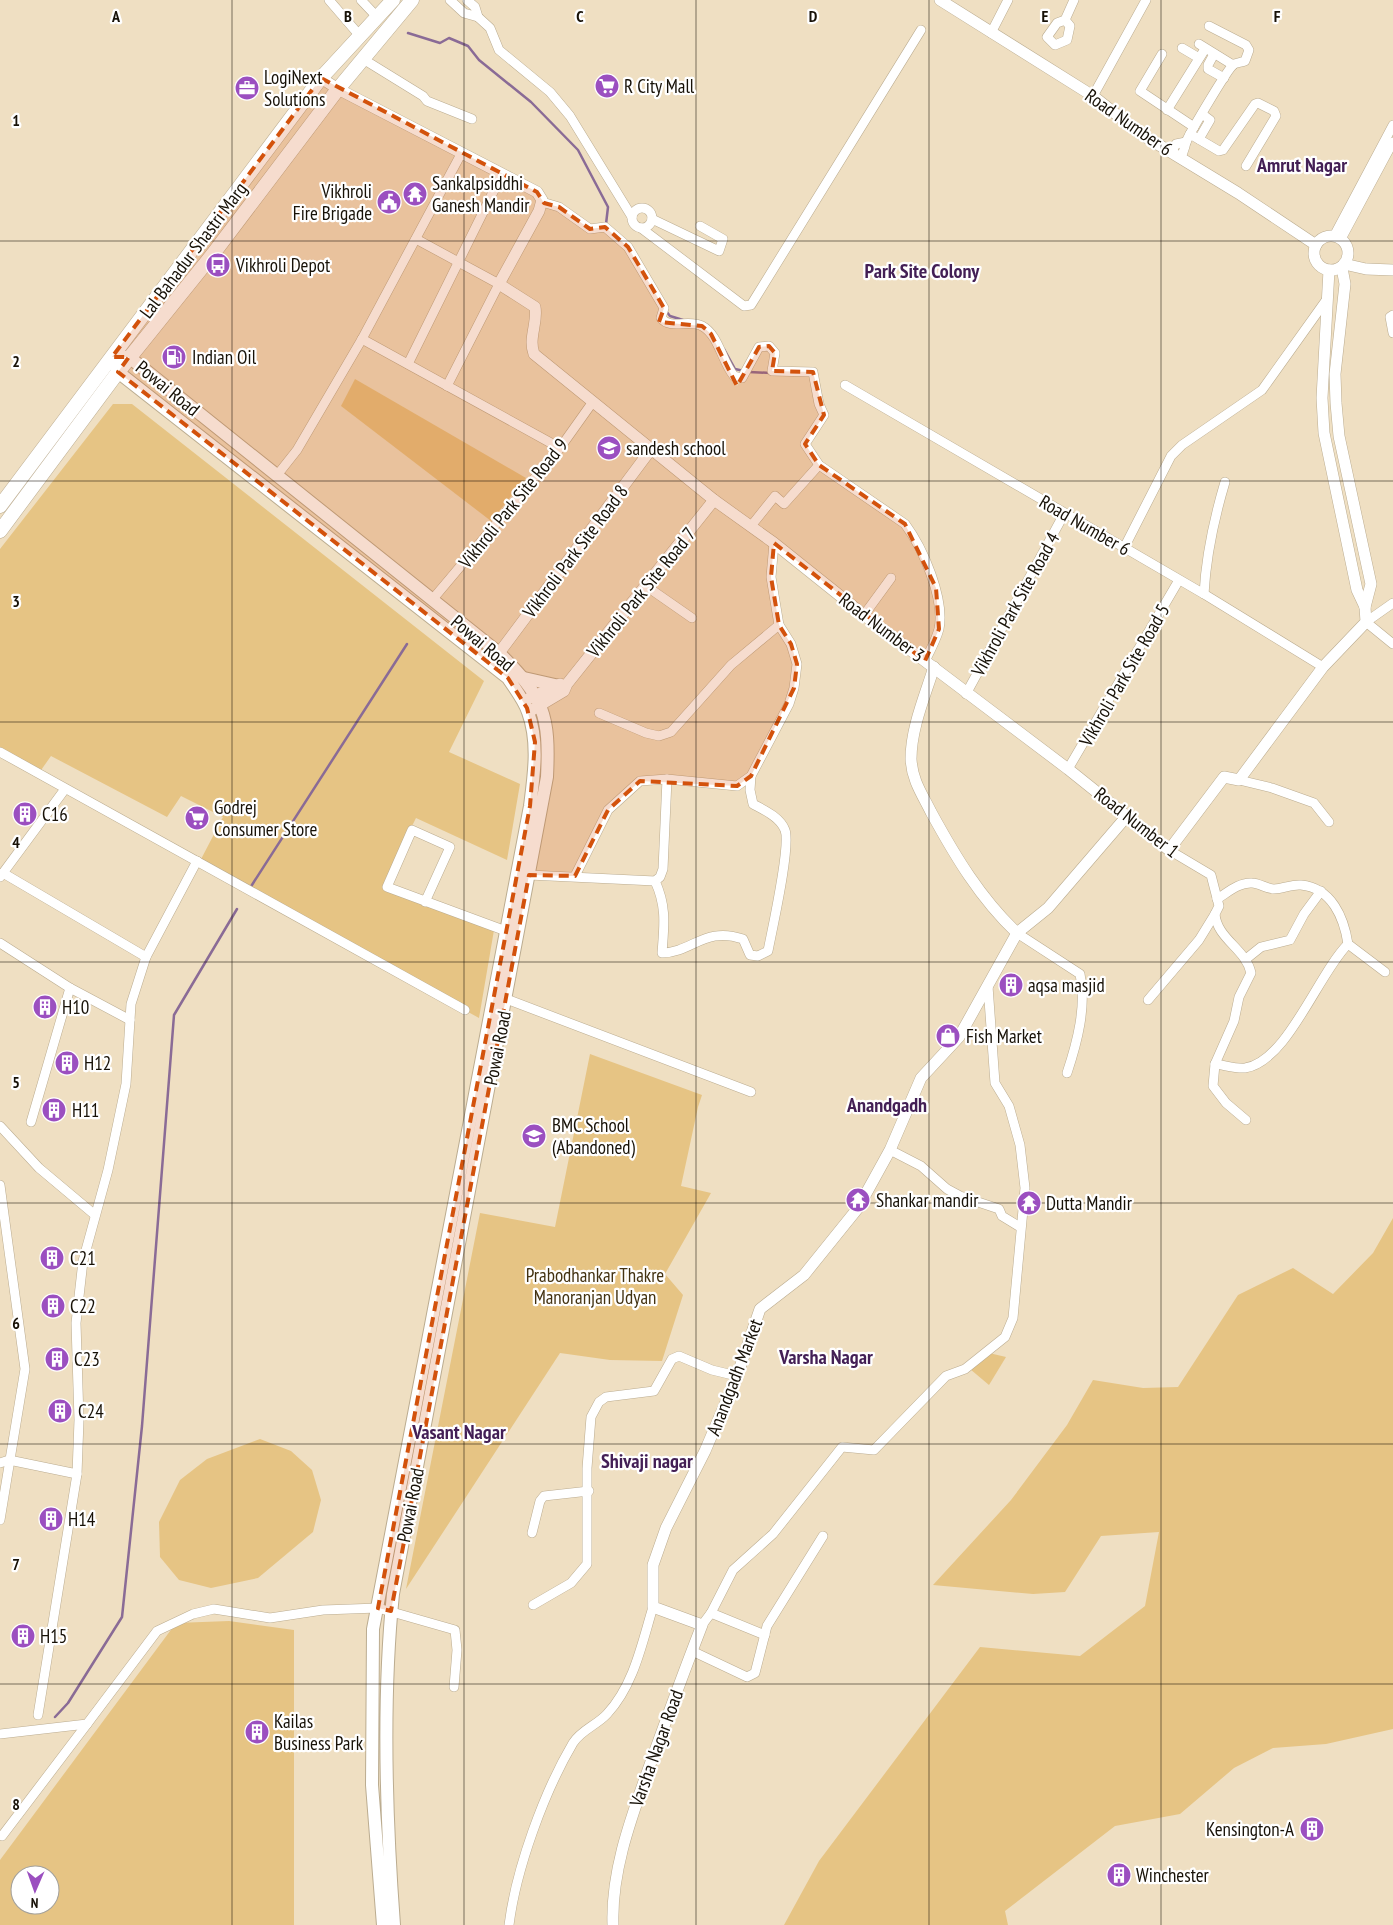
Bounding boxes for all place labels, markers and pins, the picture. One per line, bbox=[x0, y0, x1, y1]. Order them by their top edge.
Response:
place label: LogiNext Solutions bbox=[264, 65, 325, 111]
supermarket icon: R City Mall bbox=[594, 73, 620, 99]
place label: R City Mall bbox=[624, 74, 695, 98]
office icon: LogiNext Solutions bbox=[234, 75, 260, 101]
place label: Sankalpsiddhi Ganesh Mandir bbox=[432, 171, 530, 217]
place label: Vikhroli Fire Brigade bbox=[293, 179, 372, 225]
temple icon: Sankalpsiddhi Ganesh Mandir bbox=[402, 181, 428, 207]
public building icon: Vikhroli Fire Brigade bbox=[376, 189, 402, 215]
bus stop icon: Vikhroli Depot bbox=[205, 252, 231, 278]
place label: Vikhroli Depot bbox=[235, 253, 331, 277]
fuel station icon: Indian Oil bbox=[161, 344, 187, 370]
place label: Indian Oil bbox=[192, 345, 257, 369]
school or university icon: sandesh school bbox=[596, 435, 622, 461]
place label: sandesh school bbox=[626, 436, 726, 460]
place label: Godrej Consumer Store bbox=[214, 795, 317, 841]
building icon: C16 bbox=[12, 801, 38, 827]
place label: C16 bbox=[42, 802, 68, 826]
supermarket icon: Godrej Consumer Store bbox=[184, 805, 210, 831]
building icon: aqsa masjid bbox=[998, 972, 1024, 998]
place label: aqsa masjid bbox=[1028, 973, 1105, 997]
building icon: H10 bbox=[32, 994, 58, 1020]
place label: H10 bbox=[62, 995, 89, 1019]
shop icon: Fish Market bbox=[935, 1023, 961, 1049]
place label: Fish Market bbox=[966, 1024, 1043, 1048]
building icon: H12 bbox=[54, 1050, 80, 1076]
place label: H12 bbox=[84, 1051, 111, 1075]
building icon: H11 bbox=[41, 1097, 67, 1123]
place label: H11 bbox=[72, 1098, 99, 1122]
place label: BMC School (Abandoned) bbox=[552, 1113, 635, 1159]
school or university icon: BMC School (Abandoned) bbox=[521, 1123, 547, 1149]
temple icon: Shankar mandir bbox=[845, 1187, 871, 1213]
place label: Shankar mandir bbox=[876, 1188, 979, 1212]
temple icon: Dutta Mandir bbox=[1016, 1190, 1042, 1216]
place label: Dutta Mandir bbox=[1046, 1191, 1133, 1215]
building icon: C21 bbox=[39, 1245, 65, 1271]
place label: C21 bbox=[70, 1246, 96, 1270]
building icon: C22 bbox=[40, 1293, 66, 1319]
place label: C22 bbox=[70, 1294, 96, 1318]
building icon: C23 bbox=[44, 1346, 70, 1372]
place label: C23 bbox=[74, 1347, 100, 1371]
building icon: C24 bbox=[47, 1398, 73, 1424]
place label: C24 bbox=[78, 1399, 104, 1423]
building icon: H14 bbox=[38, 1506, 64, 1532]
place label: H14 bbox=[68, 1507, 96, 1531]
building icon: H15 bbox=[10, 1623, 36, 1649]
place label: H15 bbox=[40, 1624, 67, 1648]
place label: Kailas Business Park bbox=[274, 1709, 364, 1755]
building icon: Kailas Business Park bbox=[244, 1719, 270, 1745]
building icon: Kensington-A bbox=[1299, 1816, 1325, 1842]
place label: Kensington-A bbox=[1206, 1817, 1294, 1841]
building icon: Winchester bbox=[1106, 1862, 1132, 1888]
place label: Winchester bbox=[1136, 1863, 1210, 1887]

